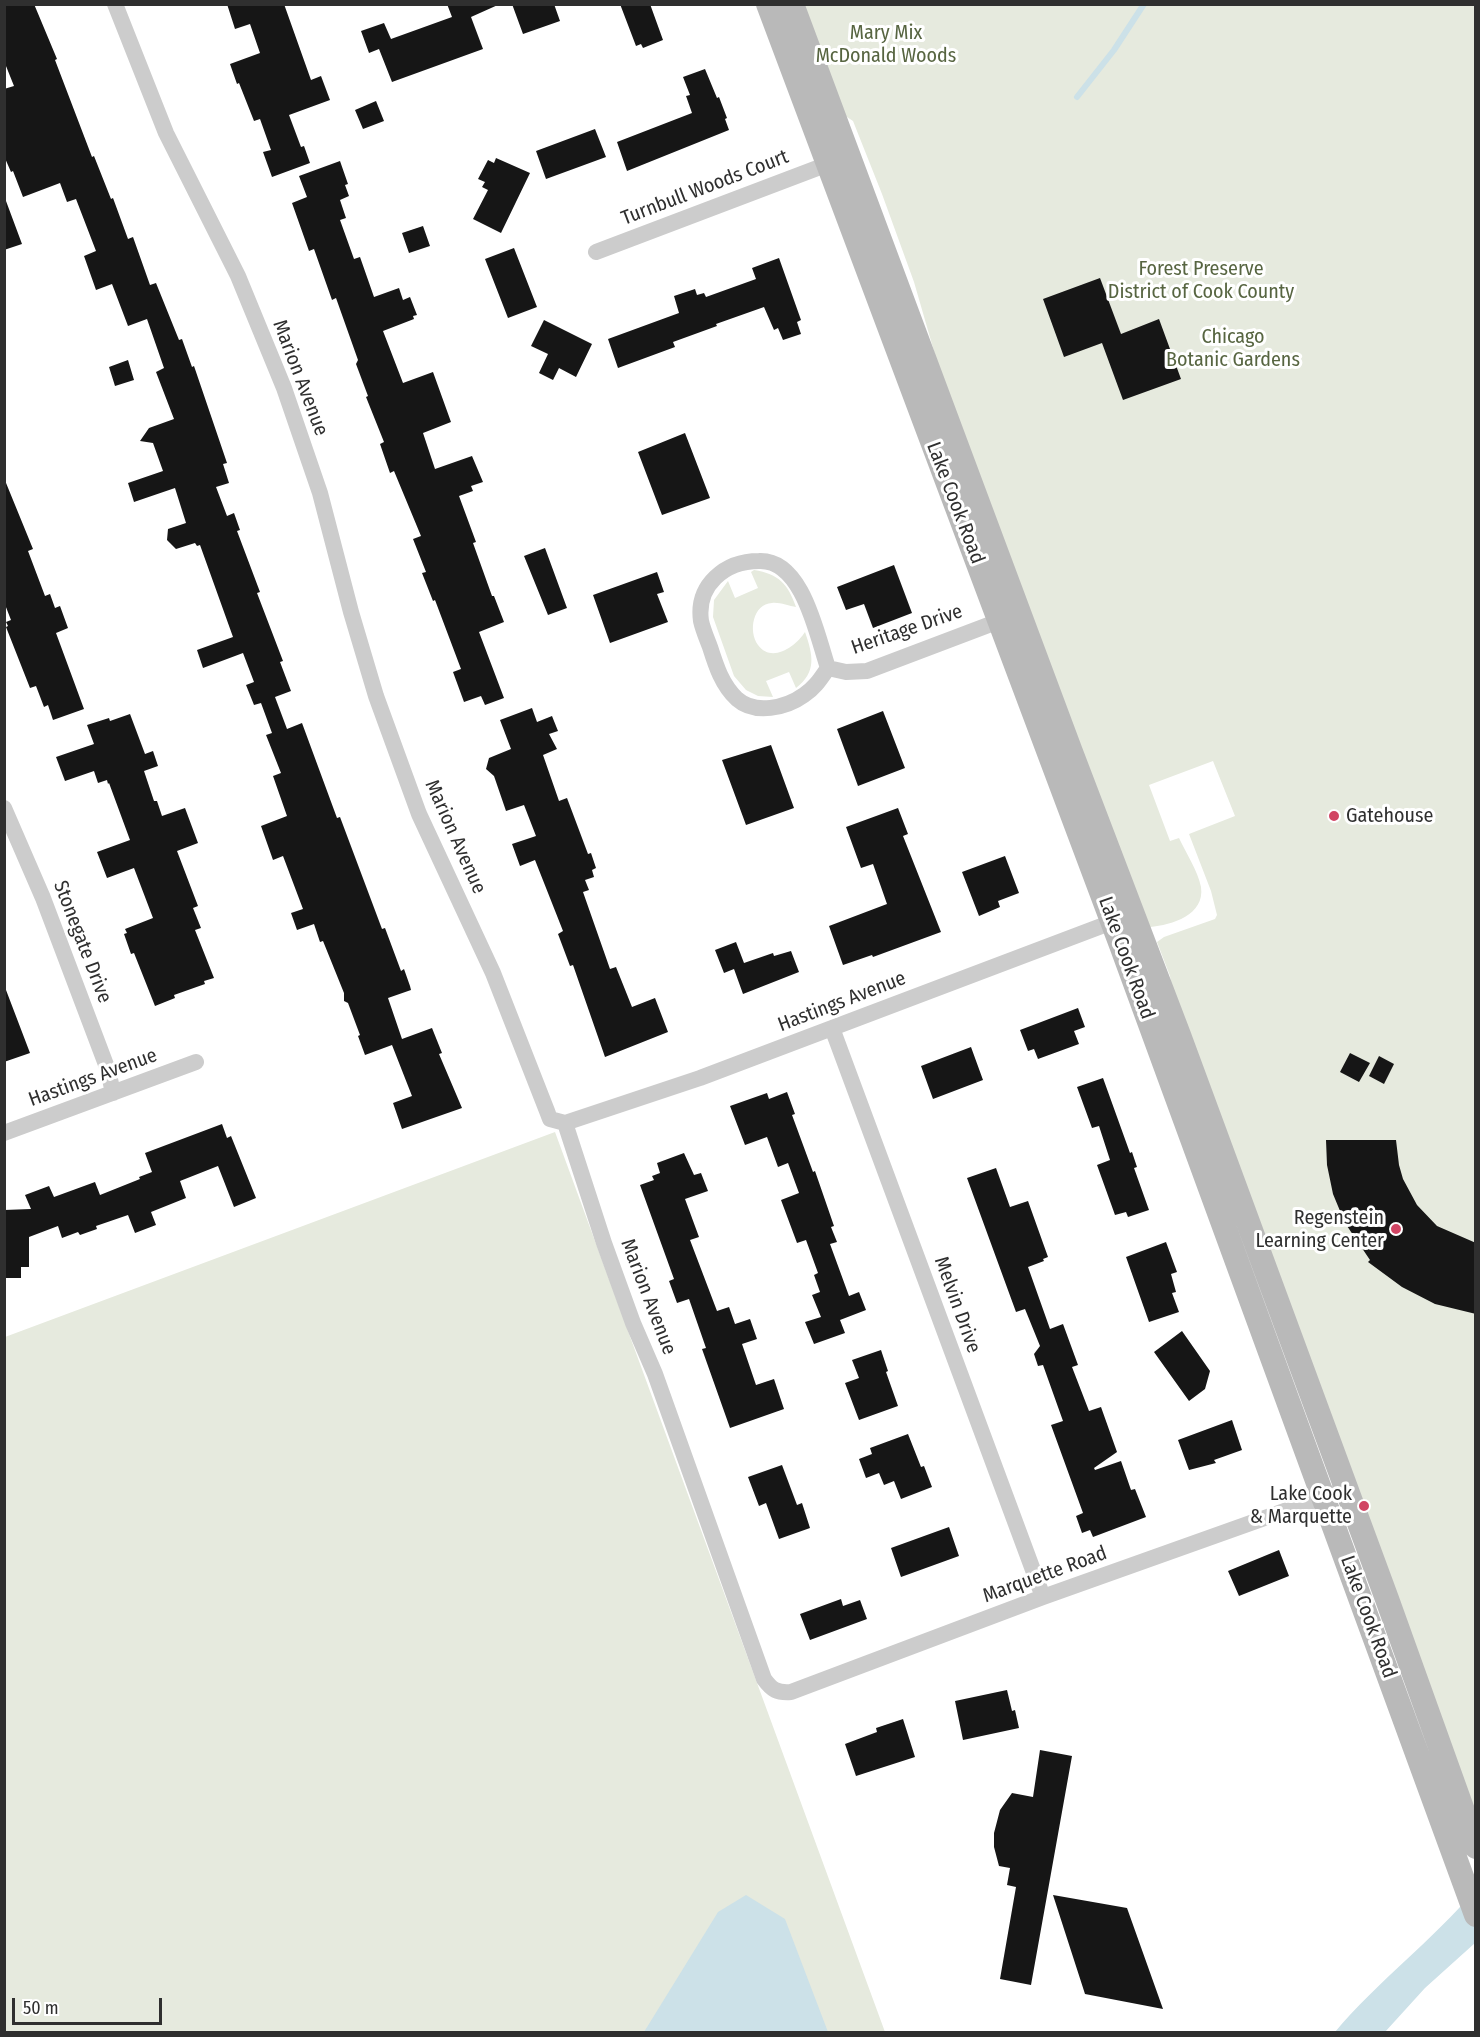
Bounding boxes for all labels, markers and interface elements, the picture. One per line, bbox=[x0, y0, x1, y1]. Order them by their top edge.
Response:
park label: Mary Mix McDonald Woods bbox=[816, 21, 956, 68]
street label: Turnbull Woods Court bbox=[618, 145, 792, 231]
park label: Forest Preserve District of Cook County bbox=[1108, 257, 1294, 304]
street label: Marion Avenue bbox=[267, 317, 333, 439]
park label: Chicago Botanic Gardens bbox=[1166, 325, 1300, 372]
street label: Lake Cook Road bbox=[921, 439, 989, 567]
street label: Heritage Drive bbox=[848, 600, 966, 660]
street label: Marion Avenue bbox=[419, 776, 491, 898]
place label: Gatehouse bbox=[1346, 804, 1433, 828]
marker: Gatehouse bbox=[1327, 809, 1341, 823]
street label: Stonegate Drive bbox=[48, 877, 116, 1007]
street label: Lake Cook Road bbox=[1093, 894, 1159, 1022]
street label: Hastings Avenue bbox=[775, 967, 909, 1037]
street label: Hastings Avenue bbox=[25, 1044, 161, 1112]
place label: Regenstein Learning Center bbox=[1256, 1206, 1384, 1253]
marker: Regenstein Learning Center bbox=[1389, 1222, 1403, 1236]
street label: Marion Avenue bbox=[615, 1236, 681, 1358]
street label: Melvin Drive bbox=[929, 1254, 985, 1356]
place label: Lake Cook & Marquette bbox=[1250, 1482, 1352, 1529]
marker: Lake Cook & Marquette bbox=[1357, 1499, 1371, 1513]
street label: Marquette Road bbox=[980, 1541, 1110, 1609]
street label: Lake Cook Road bbox=[1335, 1553, 1401, 1681]
scale bar bbox=[15, 1986, 165, 2024]
text: 50 m bbox=[23, 1997, 59, 2019]

